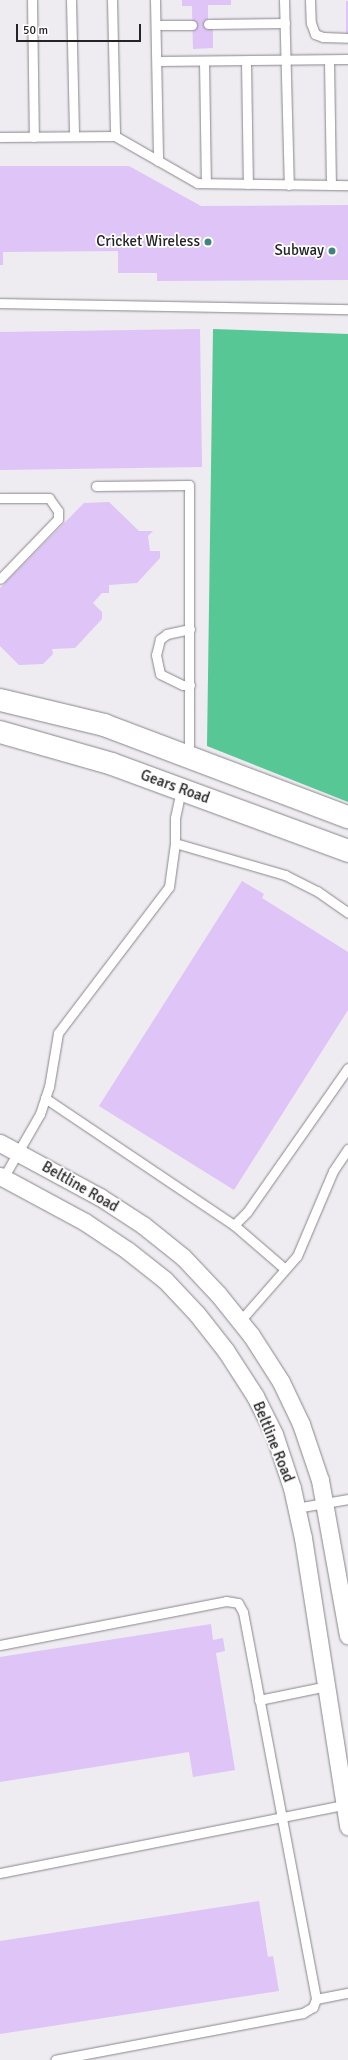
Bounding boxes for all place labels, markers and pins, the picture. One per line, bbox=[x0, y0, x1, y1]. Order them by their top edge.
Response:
place label: Cricket Wireless bbox=[96, 233, 200, 251]
marker: Cricket Wireless bbox=[203, 237, 213, 247]
place label: Subway bbox=[274, 242, 324, 260]
marker: Subway bbox=[327, 246, 337, 256]

